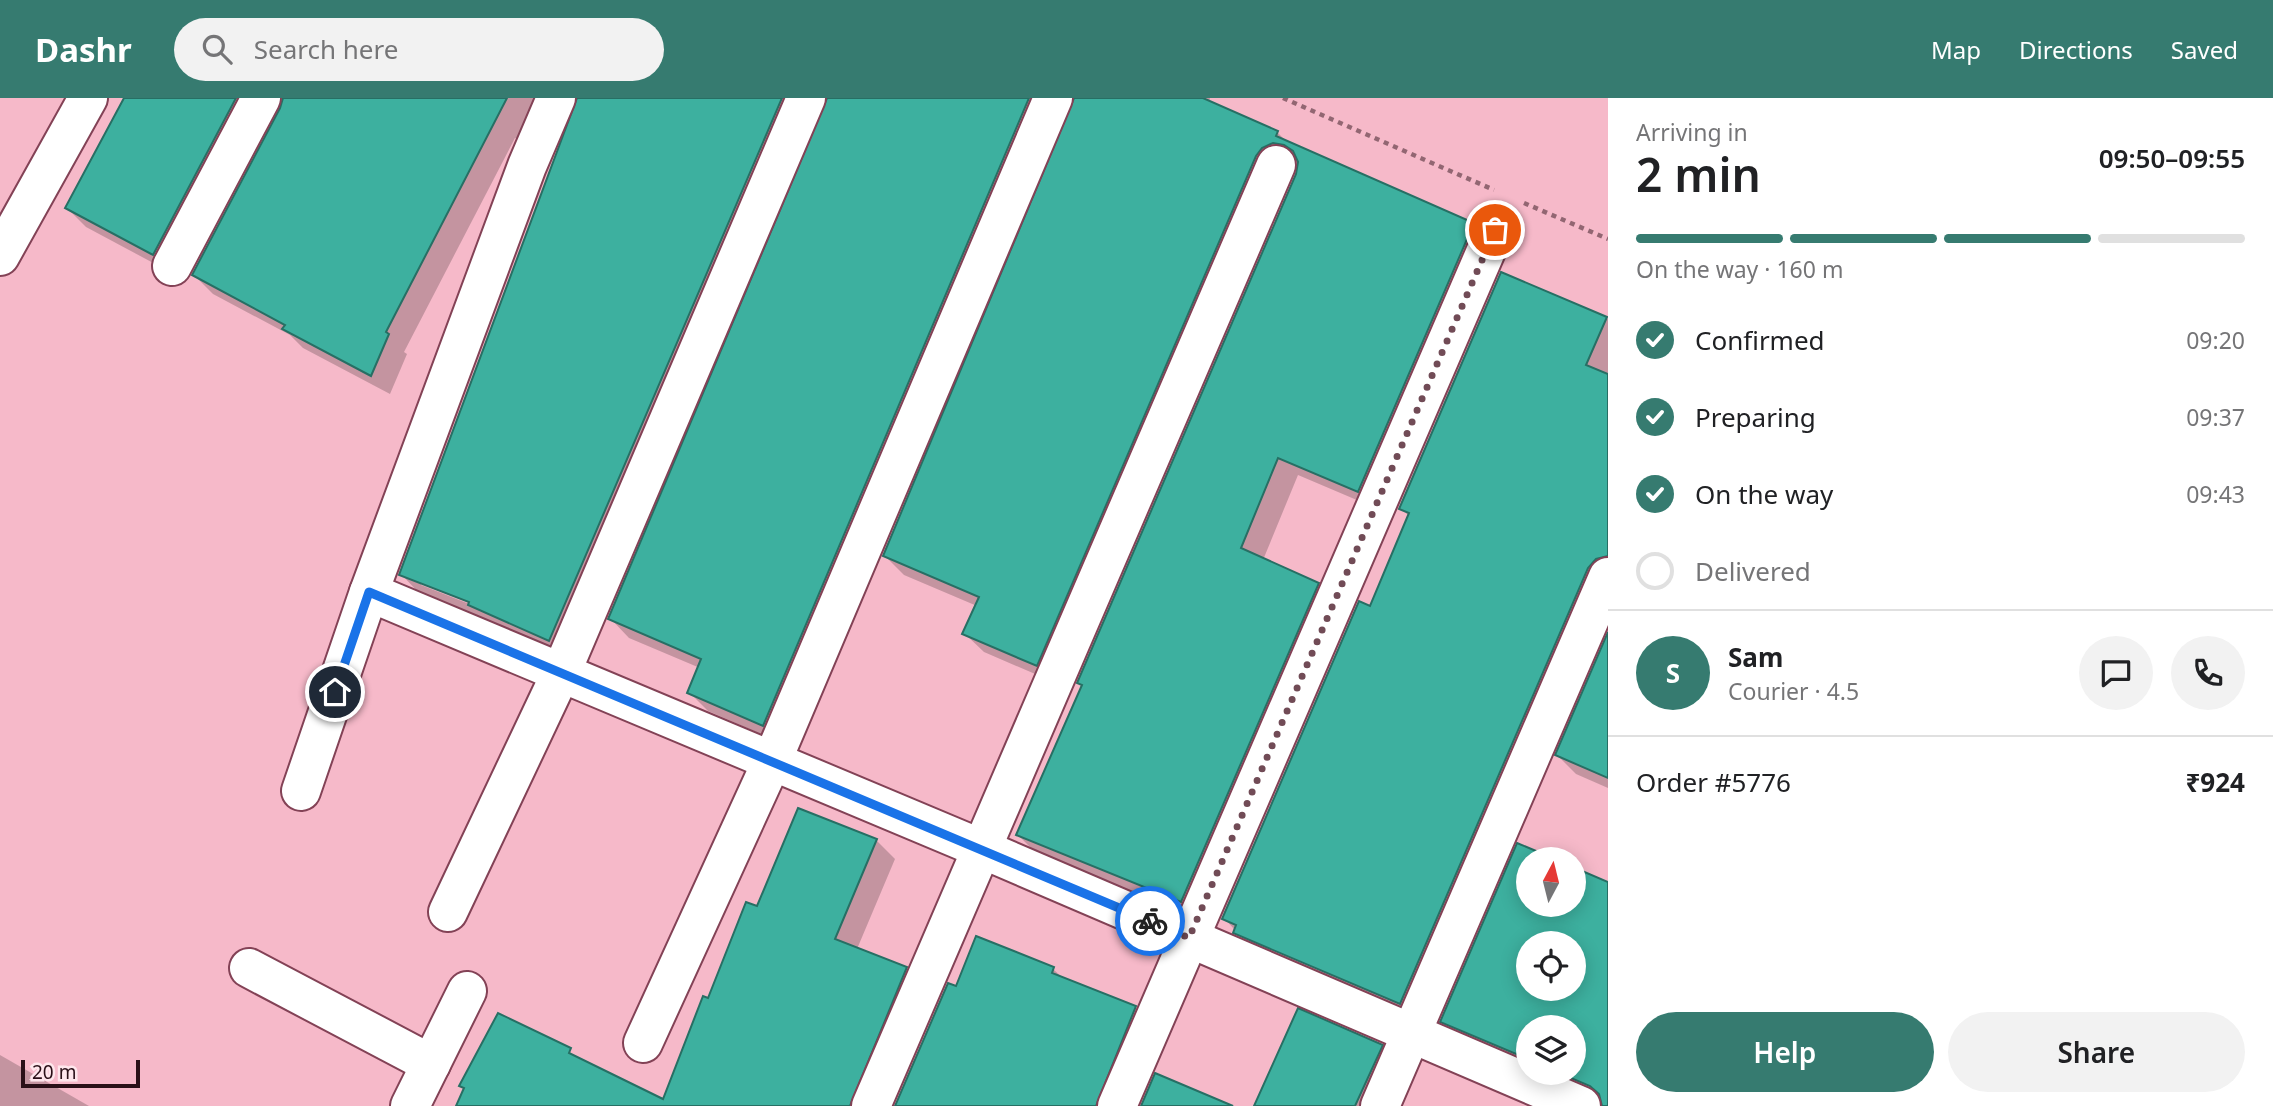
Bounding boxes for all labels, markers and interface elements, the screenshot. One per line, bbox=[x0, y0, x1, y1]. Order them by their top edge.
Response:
search box bbox=[174, 18, 664, 81]
text: Dashr bbox=[35, 27, 132, 72]
icon: search bbox=[198, 30, 236, 68]
text: Search here bbox=[254, 31, 398, 67]
text: Map bbox=[1931, 33, 1981, 66]
text: Directions bbox=[2019, 33, 2133, 66]
text: Saved bbox=[2171, 33, 2238, 66]
text: Arriving in bbox=[1636, 116, 1748, 148]
text: 09:50–09:55 bbox=[2099, 140, 2245, 176]
text: 2 min bbox=[1636, 143, 1761, 205]
pin bbox=[1465, 200, 1525, 260]
icon: bag bbox=[1476, 211, 1514, 249]
text: On the way · 160 m bbox=[1636, 253, 1843, 285]
icon: check bbox=[1636, 321, 1674, 359]
text: Confirmed bbox=[1695, 322, 1825, 358]
text: 09:20 bbox=[2186, 324, 2245, 356]
icon: check bbox=[1636, 398, 1674, 436]
text: Preparing bbox=[1695, 399, 1816, 435]
text: 09:37 bbox=[2186, 401, 2245, 433]
icon: check bbox=[1636, 475, 1674, 513]
text: On the way bbox=[1695, 476, 1833, 512]
text: 09:43 bbox=[2186, 478, 2245, 510]
text: Delivered bbox=[1695, 553, 1811, 589]
button: chat bbox=[2079, 636, 2153, 710]
button: phone bbox=[2171, 636, 2245, 710]
text: Sam bbox=[1728, 639, 1783, 675]
text: S bbox=[1666, 655, 1680, 691]
pin bbox=[305, 662, 365, 722]
icon: home bbox=[316, 673, 354, 711]
text: Courier · 4.5 bbox=[1728, 675, 1859, 707]
text: Order #5776 bbox=[1636, 764, 1791, 800]
text: ₹924 bbox=[2186, 764, 2245, 800]
north arrow bbox=[1516, 847, 1586, 917]
map controls bbox=[1516, 847, 1586, 1085]
courier bbox=[1115, 886, 1185, 956]
icon: bike bbox=[1131, 902, 1169, 940]
button: locate bbox=[1516, 931, 1586, 1001]
button: Help bbox=[1636, 1012, 1934, 1092]
button: Share bbox=[1948, 1012, 2245, 1092]
button: layers bbox=[1516, 1015, 1586, 1085]
scale bar bbox=[21, 1057, 140, 1089]
text: 20 m bbox=[32, 1059, 76, 1085]

